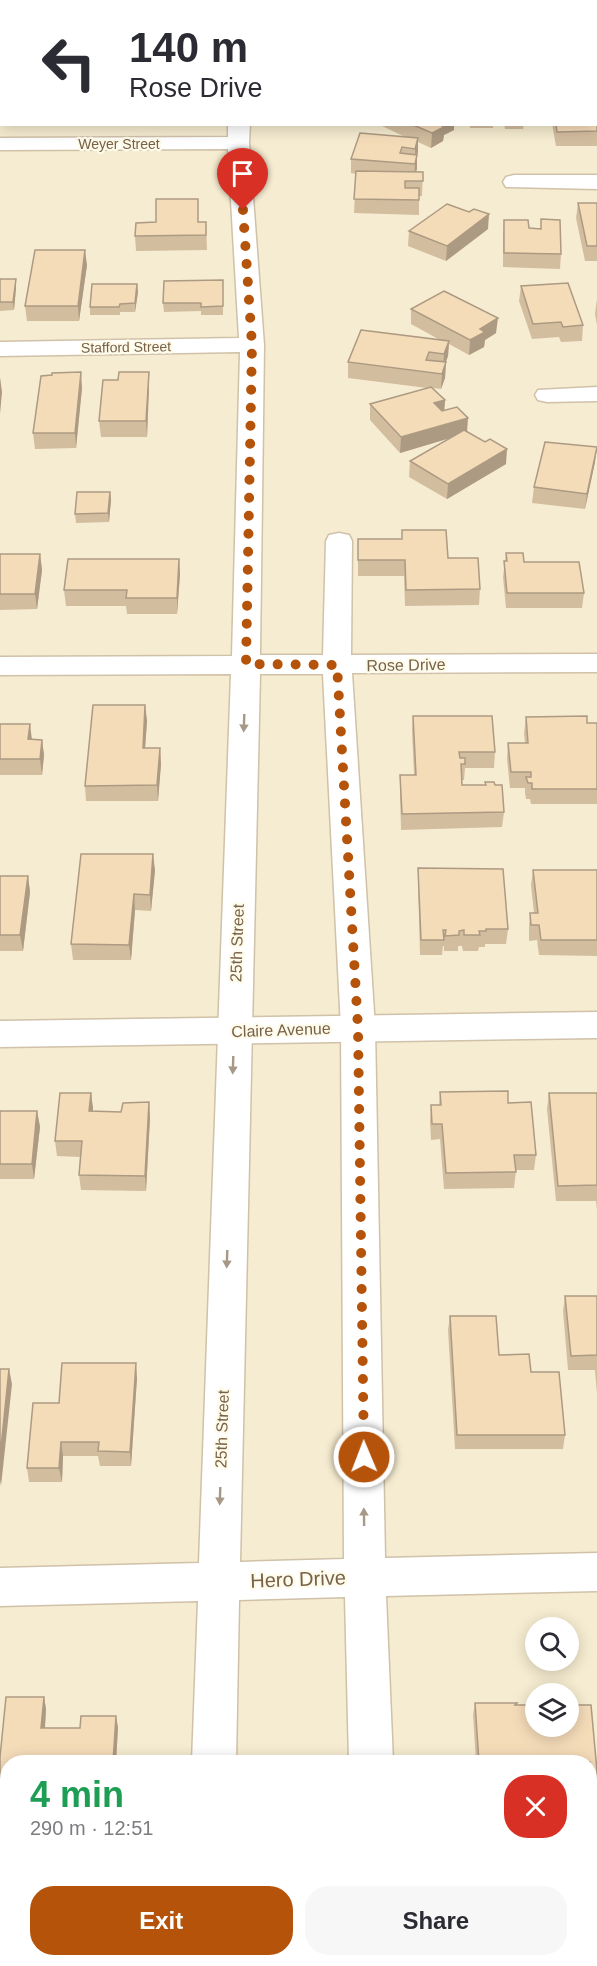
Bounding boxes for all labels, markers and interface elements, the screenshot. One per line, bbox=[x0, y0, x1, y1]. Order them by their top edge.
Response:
icon: left bbox=[30, 24, 108, 102]
text: 140 m bbox=[129, 24, 248, 71]
text: Rose Drive bbox=[129, 73, 263, 103]
street label: Weyer Street bbox=[78, 136, 160, 152]
pin bbox=[217, 148, 268, 210]
icon: arrive bbox=[226, 157, 259, 190]
street label: Stafford Street bbox=[81, 338, 171, 356]
street label: Rose Drive bbox=[366, 656, 446, 674]
one-way arrow bbox=[239, 713, 249, 732]
street label: 25th Street bbox=[227, 903, 247, 982]
street label: Claire Avenue bbox=[231, 1020, 331, 1040]
one-way arrow bbox=[228, 1055, 238, 1074]
one-way arrow bbox=[223, 1250, 232, 1269]
street label: 25th Street bbox=[212, 1389, 232, 1468]
position arrow bbox=[332, 1425, 396, 1489]
one-way arrow bbox=[216, 1487, 225, 1506]
one-way arrow bbox=[360, 1508, 369, 1527]
street label: Hero Drive bbox=[250, 1566, 346, 1592]
map controls bbox=[525, 1617, 579, 1737]
button: search bbox=[525, 1617, 579, 1671]
button: layers bbox=[525, 1683, 579, 1737]
text: 4 min bbox=[30, 1774, 124, 1815]
button: close bbox=[504, 1775, 567, 1838]
text: 290 m · 12:51 bbox=[30, 1817, 153, 1839]
button: Exit bbox=[30, 1886, 293, 1955]
button: Share bbox=[305, 1886, 567, 1955]

